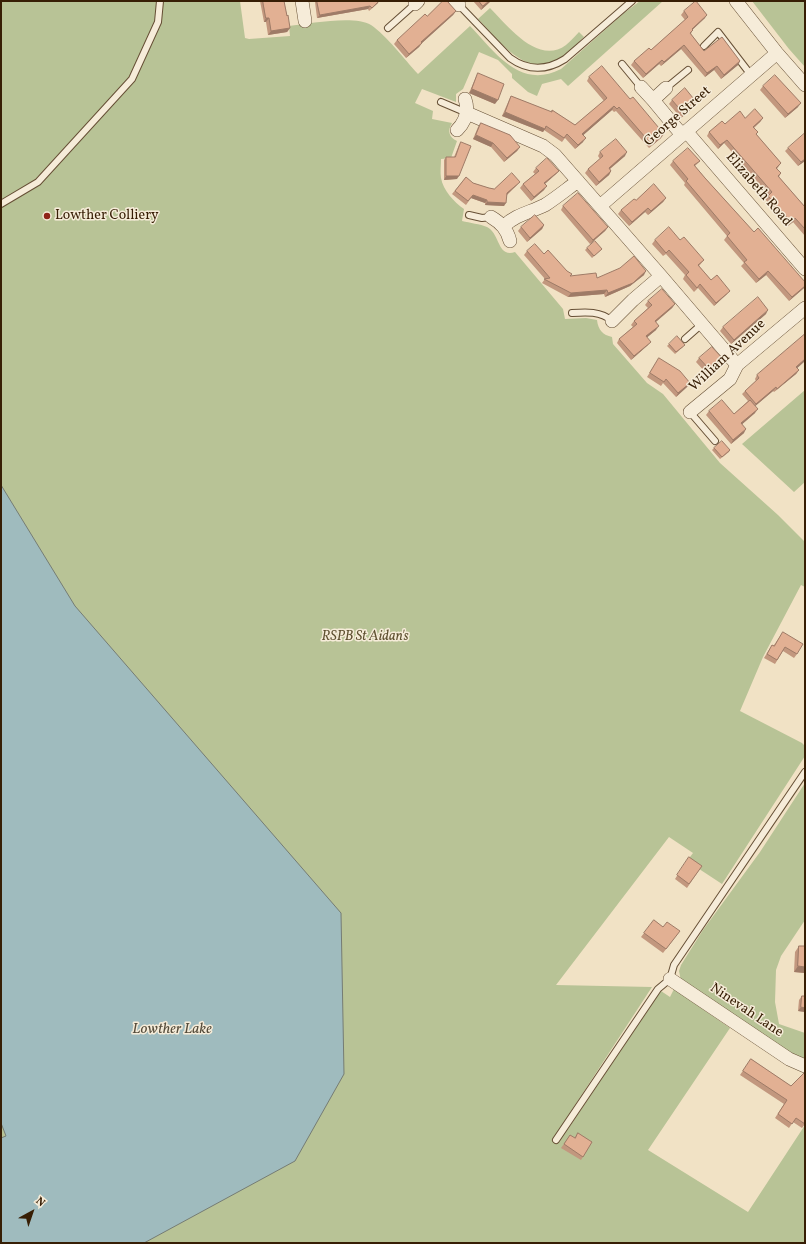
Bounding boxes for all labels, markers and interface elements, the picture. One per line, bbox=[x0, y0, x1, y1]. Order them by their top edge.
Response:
street label: George Street bbox=[641, 83, 715, 151]
street label: Elizabeth Road bbox=[721, 149, 795, 231]
place label: Lowther Colliery bbox=[55, 208, 159, 224]
marker: Lowther Colliery bbox=[42, 211, 52, 221]
street label: William Avenue bbox=[686, 316, 770, 396]
park label: RSPB St Aidan's bbox=[321, 629, 409, 645]
street label: Ninevah Lane bbox=[706, 980, 786, 1042]
water label: Lowther Lake bbox=[132, 1021, 212, 1039]
north arrow bbox=[12, 1192, 52, 1232]
text: N bbox=[32, 1194, 48, 1211]

